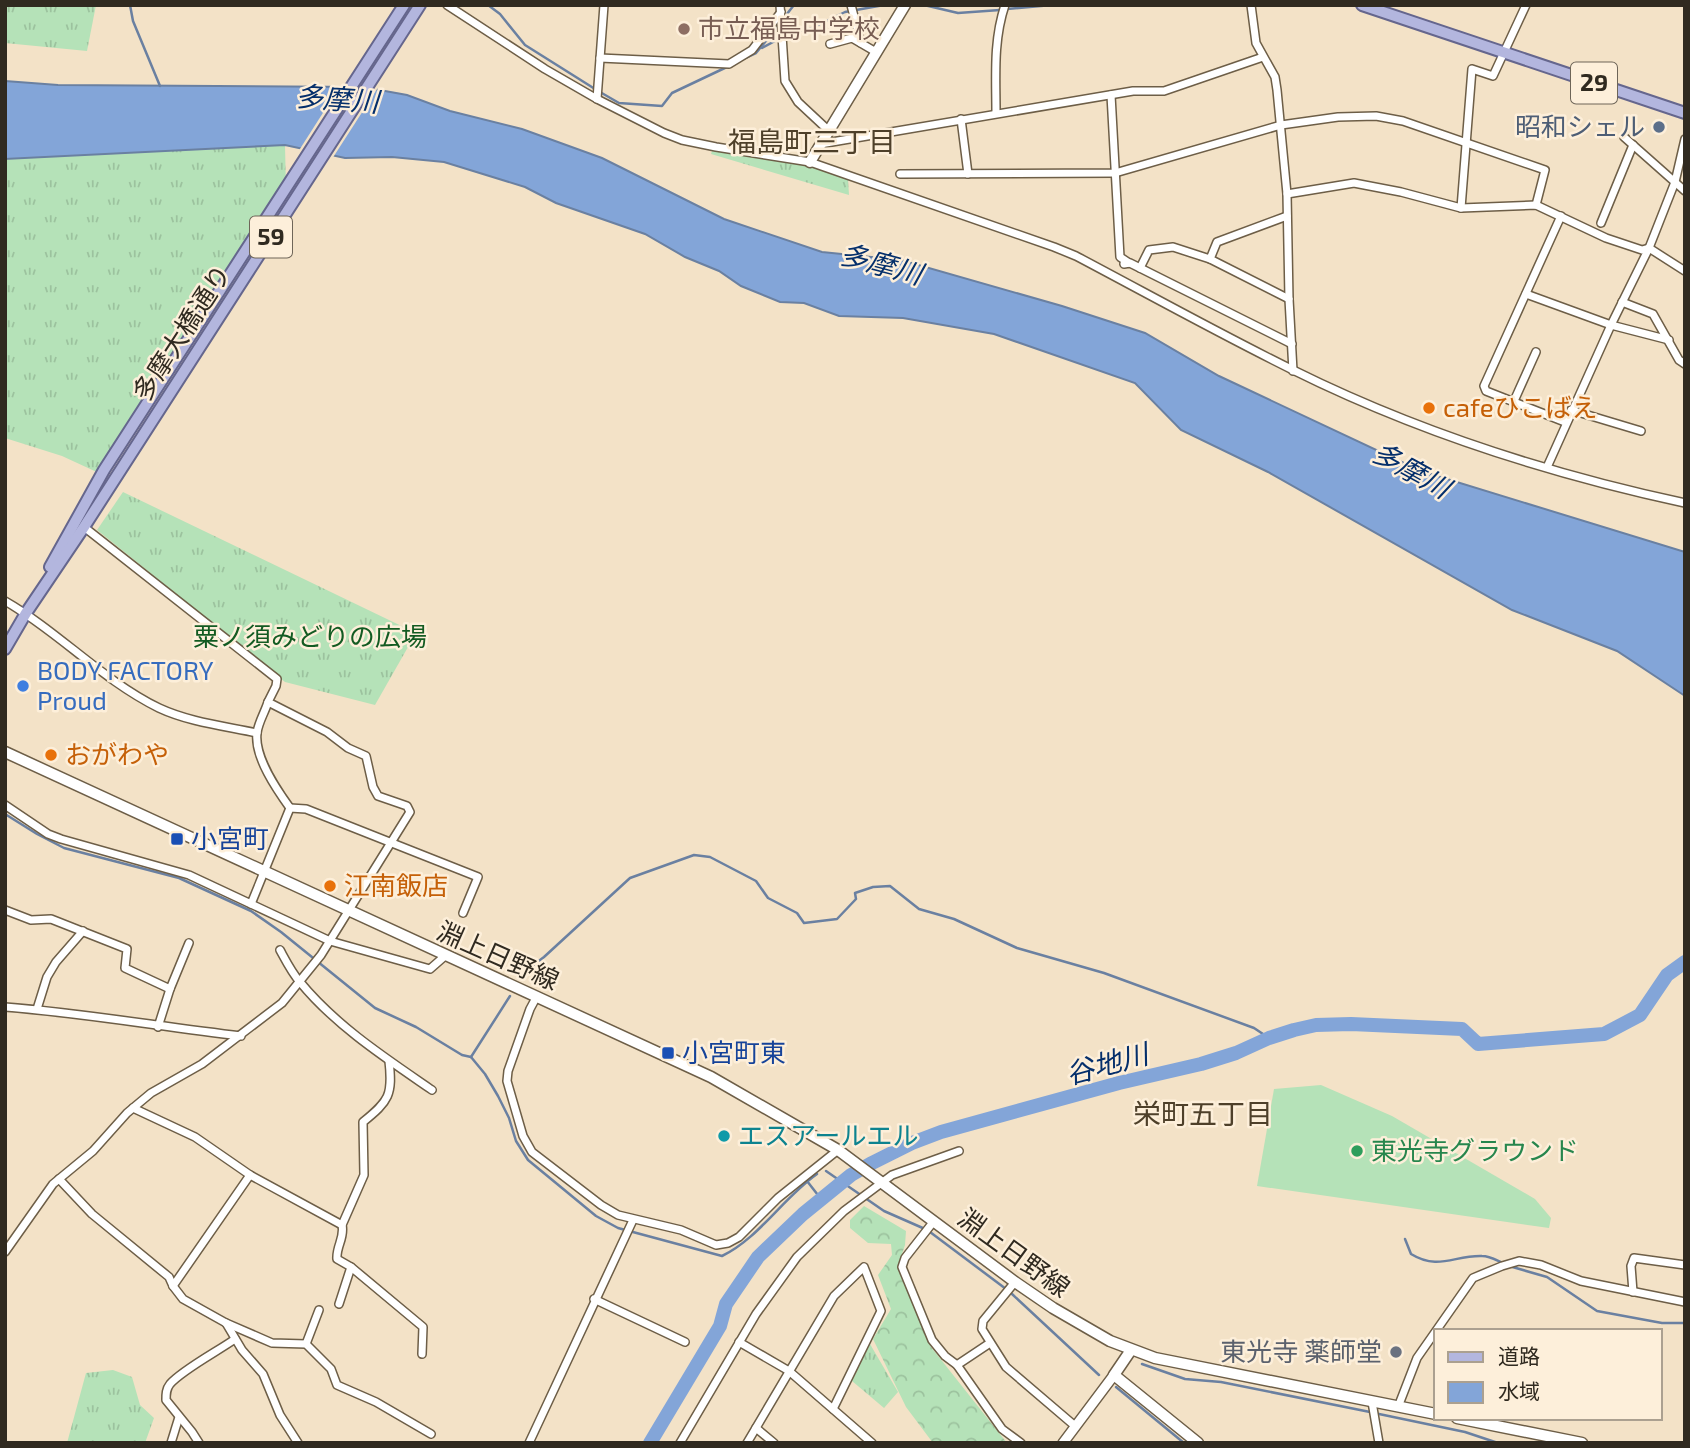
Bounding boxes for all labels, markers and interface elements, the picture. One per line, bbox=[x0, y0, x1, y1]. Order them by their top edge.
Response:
place label: 市立福島中学校 bbox=[698, 12, 880, 43]
marker: 市立福島中学校 bbox=[676, 21, 692, 37]
road number: 29 bbox=[1571, 62, 1617, 104]
water label: 多摩川 bbox=[294, 78, 383, 118]
place label: 昭和シェル bbox=[1515, 110, 1645, 141]
marker: 昭和シェル bbox=[1651, 119, 1667, 135]
district label: 福島町三丁目 bbox=[728, 124, 896, 158]
road number: 59 bbox=[250, 216, 292, 258]
water label: 多摩川 bbox=[836, 236, 929, 291]
street label: 多摩大橋通り bbox=[125, 258, 236, 406]
place label: cafeひこばえ bbox=[1443, 391, 1598, 422]
marker: cafeひこばえ bbox=[1421, 400, 1437, 416]
water label: 多摩川 bbox=[1367, 434, 1459, 506]
park label: 粟ノ須みどりの広場 bbox=[193, 620, 427, 651]
place label: BODY FACTORY Proud bbox=[37, 654, 214, 715]
marker: BODY FACTORY Proud bbox=[15, 678, 31, 694]
place label: おがわや bbox=[65, 738, 169, 769]
marker: おがわや bbox=[43, 747, 59, 763]
place label: 小宮町 bbox=[191, 822, 269, 853]
marker: 小宮町 bbox=[169, 831, 185, 847]
place label: 江南飯店 bbox=[344, 869, 448, 900]
marker: 江南飯店 bbox=[322, 878, 338, 894]
street label: 淵上日野線 bbox=[433, 914, 564, 995]
water label: 谷地川 bbox=[1062, 1035, 1155, 1090]
place label: 小宮町東 bbox=[682, 1036, 786, 1067]
marker: 小宮町東 bbox=[660, 1045, 676, 1061]
district label: 栄町五丁目 bbox=[1133, 1096, 1273, 1130]
place label: エスアールエル bbox=[738, 1119, 918, 1150]
marker: エスアールエル bbox=[716, 1128, 732, 1144]
place label: 東光寺グラウンド bbox=[1371, 1134, 1579, 1165]
marker: 東光寺グラウンド bbox=[1349, 1143, 1365, 1159]
street label: 淵上日野線 bbox=[953, 1201, 1077, 1303]
legend bbox=[1434, 1329, 1662, 1420]
place label: 東光寺 薬師堂 bbox=[1220, 1335, 1382, 1366]
text: 道路 bbox=[1498, 1343, 1540, 1368]
marker: 東光寺 薬師堂 bbox=[1388, 1344, 1404, 1360]
text: 水域 bbox=[1498, 1378, 1540, 1403]

